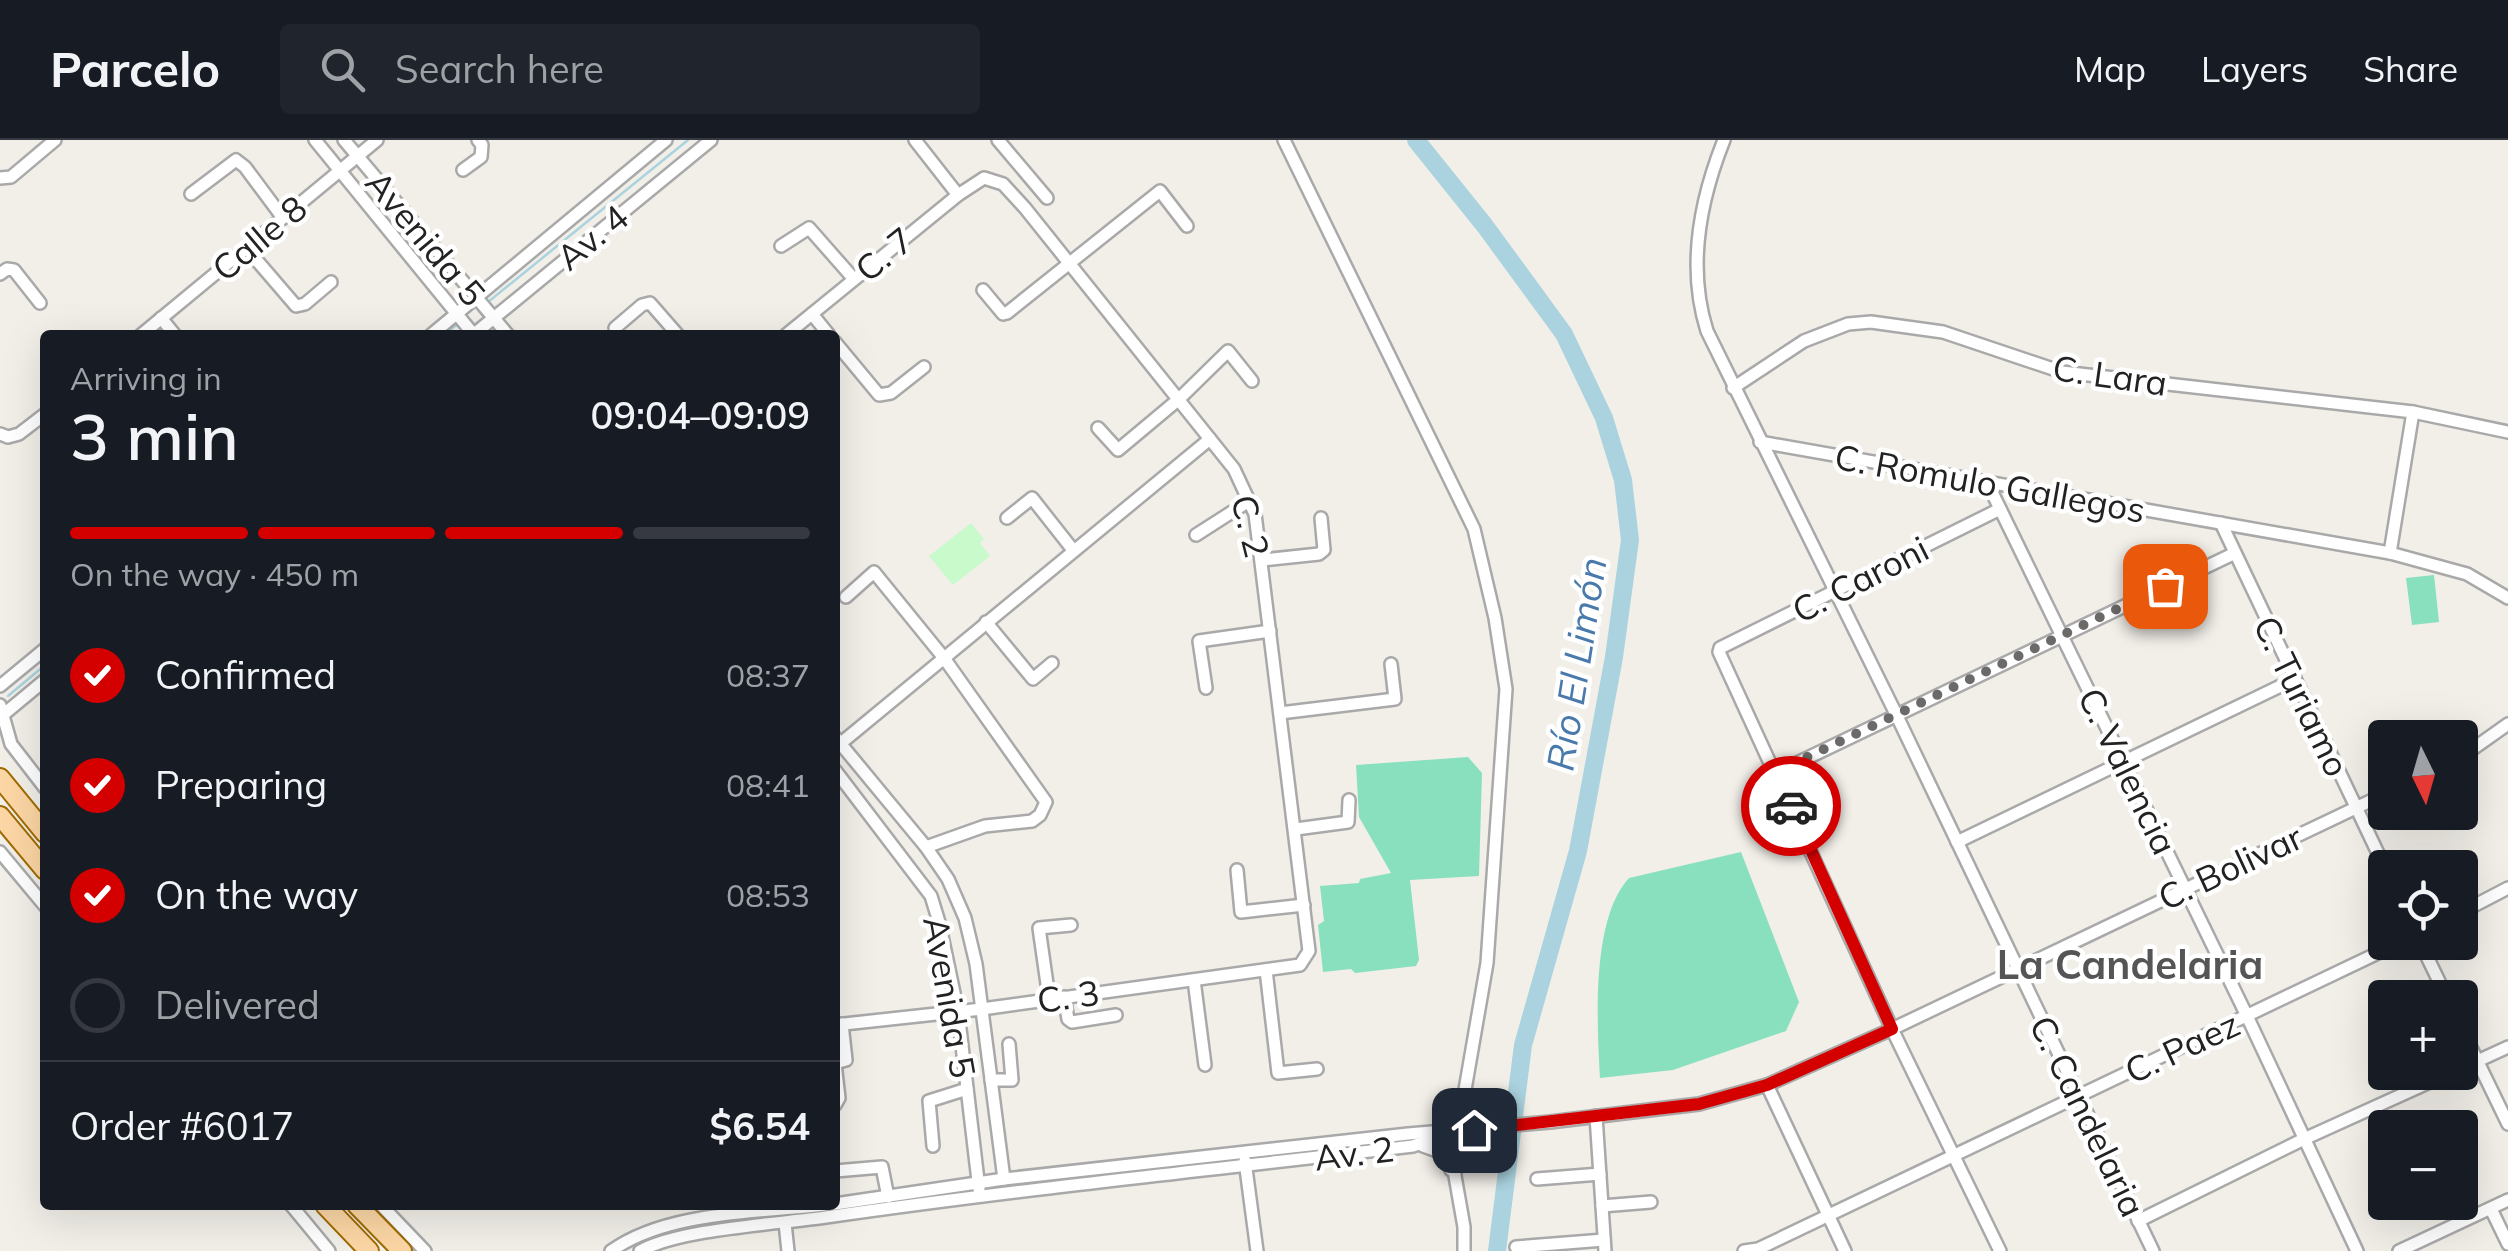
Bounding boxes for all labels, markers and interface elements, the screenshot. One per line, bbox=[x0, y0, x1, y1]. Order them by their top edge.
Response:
search box bbox=[280, 24, 980, 114]
text: Parcelo bbox=[50, 39, 220, 99]
icon: search bbox=[315, 42, 370, 97]
text: Search here bbox=[395, 45, 604, 93]
text: Map bbox=[2074, 47, 2146, 91]
text: Layers bbox=[2201, 47, 2308, 91]
text: Share bbox=[2363, 47, 2458, 91]
street label: Avenida 5 bbox=[357, 161, 495, 315]
street label: Calle 8 bbox=[203, 186, 315, 290]
street label: Av. 4 bbox=[547, 195, 637, 279]
street label: C. 7 bbox=[846, 217, 922, 291]
street label: C. Lara bbox=[2050, 345, 2170, 405]
text: Arriving in bbox=[70, 358, 222, 398]
text: 09:04–09:09 bbox=[590, 391, 810, 439]
text: 3 min bbox=[70, 395, 239, 476]
street label: C. Romulo Gallegos bbox=[1831, 434, 2149, 532]
street label: C. 2 bbox=[1222, 490, 1280, 562]
street label: C. Caroni bbox=[1784, 526, 1936, 632]
pin bbox=[2123, 544, 2208, 629]
text: On the way · 450 m bbox=[70, 554, 359, 594]
water label: Río El Limón bbox=[1535, 554, 1617, 774]
icon: bag bbox=[2138, 559, 2193, 614]
street label: C. Turiamo bbox=[2244, 609, 2360, 783]
icon: check bbox=[70, 648, 125, 703]
text: Confirmed bbox=[155, 651, 336, 699]
text: 08:37 bbox=[726, 655, 810, 695]
street label: C. Valencia bbox=[2069, 681, 2187, 861]
north arrow bbox=[2368, 720, 2478, 830]
map controls bbox=[2368, 720, 2478, 1220]
courier bbox=[1741, 756, 1841, 856]
icon: check bbox=[70, 758, 125, 813]
text: Preparing bbox=[155, 761, 327, 809]
text: 08:41 bbox=[726, 765, 810, 805]
icon: car bbox=[1764, 779, 1819, 834]
street label: C. Bolivar bbox=[2151, 814, 2309, 919]
button: locate bbox=[2368, 850, 2478, 960]
icon: check bbox=[70, 868, 125, 923]
text: On the way bbox=[155, 871, 358, 919]
text: 08:53 bbox=[726, 875, 810, 915]
street label: Avenida 5 bbox=[914, 913, 986, 1081]
district label: La Candelaria bbox=[1997, 939, 2263, 989]
street label: C. 3 bbox=[1034, 970, 1102, 1022]
button: + bbox=[2368, 980, 2478, 1090]
text: Delivered bbox=[155, 981, 320, 1029]
street label: C. Paez bbox=[2118, 1001, 2246, 1093]
street label: C. Candelaria bbox=[2021, 1009, 2155, 1223]
pin bbox=[1432, 1088, 1517, 1173]
text: Order #6017 bbox=[70, 1102, 294, 1150]
text: $6.54 bbox=[709, 1102, 810, 1150]
icon: home bbox=[1447, 1103, 1502, 1158]
button: − bbox=[2368, 1110, 2478, 1220]
street label: Av. 2 bbox=[1312, 1126, 1396, 1180]

